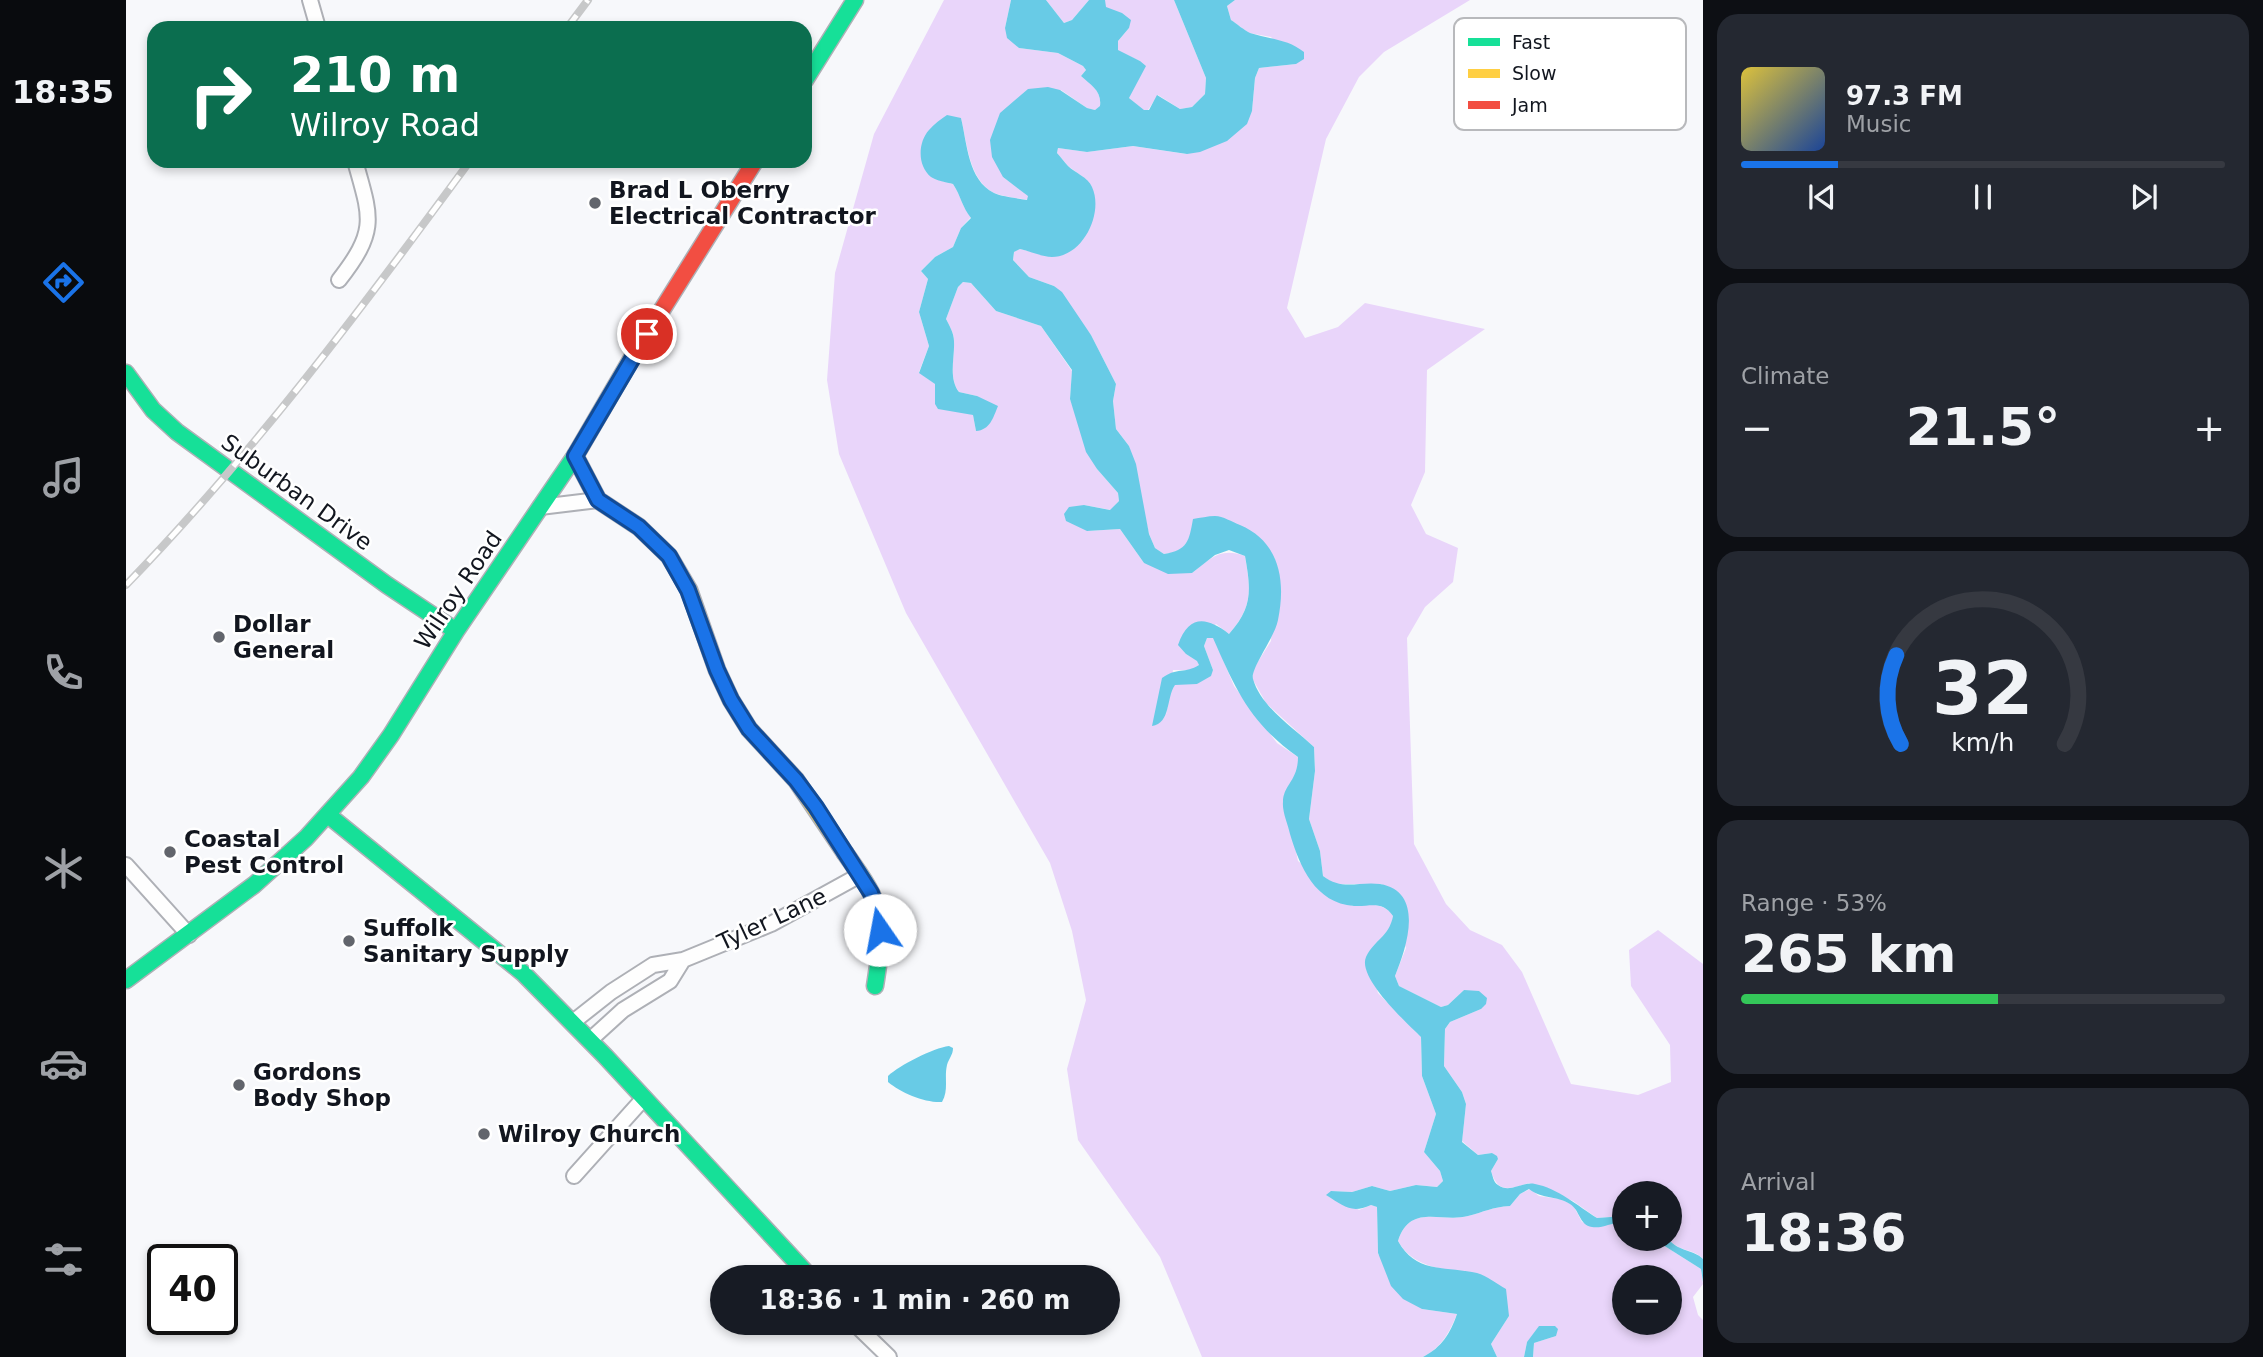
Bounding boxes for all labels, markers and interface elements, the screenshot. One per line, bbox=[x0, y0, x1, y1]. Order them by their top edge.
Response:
legend bbox=[1454, 18, 1686, 130]
text: Fast bbox=[1512, 31, 1550, 53]
text: 210 m bbox=[290, 47, 460, 104]
icon: right bbox=[175, 49, 266, 140]
text: Slow bbox=[1512, 62, 1557, 84]
text: 18:35 bbox=[12, 73, 114, 111]
text: 97.3 FM bbox=[1846, 81, 1963, 111]
text: Jam bbox=[1511, 94, 1548, 116]
text: Wilroy Road bbox=[290, 106, 480, 144]
text: Music bbox=[1846, 111, 1911, 137]
place label: Brad L Oberry Electrical Contractor bbox=[609, 177, 876, 229]
icon: previous bbox=[1803, 178, 1841, 216]
icon: pause bbox=[1964, 178, 2002, 216]
icon: next bbox=[2125, 178, 2163, 216]
marker: Brad L Oberry Electrical Contractor bbox=[587, 195, 603, 211]
icon: directions bbox=[39, 258, 88, 307]
pin bbox=[617, 304, 677, 364]
icon: arrive bbox=[628, 315, 666, 353]
text: Climate bbox=[1741, 363, 1830, 389]
text: 21.5° bbox=[1906, 397, 2060, 457]
text: − bbox=[1741, 406, 1773, 450]
text: + bbox=[2193, 406, 2225, 450]
street label: Suburban Drive bbox=[217, 429, 377, 555]
icon: music bbox=[39, 453, 88, 502]
street label: Wilroy Road bbox=[409, 526, 507, 654]
place label: Dollar General bbox=[233, 611, 334, 663]
marker: Dollar General bbox=[211, 629, 227, 645]
text: 32 bbox=[1932, 647, 2034, 732]
icon: phone bbox=[39, 648, 88, 697]
text: km/h bbox=[1951, 728, 2015, 757]
place label: Coastal Pest Control bbox=[184, 826, 344, 878]
icon: climate bbox=[39, 844, 88, 893]
marker: Coastal Pest Control bbox=[162, 844, 178, 860]
street label: Tyler Lane bbox=[713, 882, 831, 956]
text: Range · 53% bbox=[1741, 890, 1887, 916]
position arrow bbox=[843, 893, 917, 967]
place label: Suffolk Sanitary Supply bbox=[363, 915, 569, 967]
text: 265 km bbox=[1741, 924, 1956, 984]
marker: Suffolk Sanitary Supply bbox=[341, 933, 357, 949]
icon: car bbox=[39, 1039, 88, 1088]
place label: Gordons Body Shop bbox=[253, 1059, 391, 1111]
marker: Gordons Body Shop bbox=[231, 1077, 247, 1093]
place label: Wilroy Church bbox=[498, 1121, 680, 1147]
marker: Wilroy Church bbox=[476, 1126, 492, 1142]
text: Arrival bbox=[1741, 1169, 1816, 1195]
map controls bbox=[1612, 1181, 1682, 1335]
button: + bbox=[1612, 1181, 1682, 1251]
text: 18:36 bbox=[1741, 1203, 1907, 1263]
icon: filters bbox=[39, 1235, 88, 1284]
speed limit sign: 40 bbox=[147, 1244, 238, 1335]
button: − bbox=[1612, 1265, 1682, 1335]
text: 18:36 · 1 min · 260 m bbox=[760, 1285, 1070, 1315]

